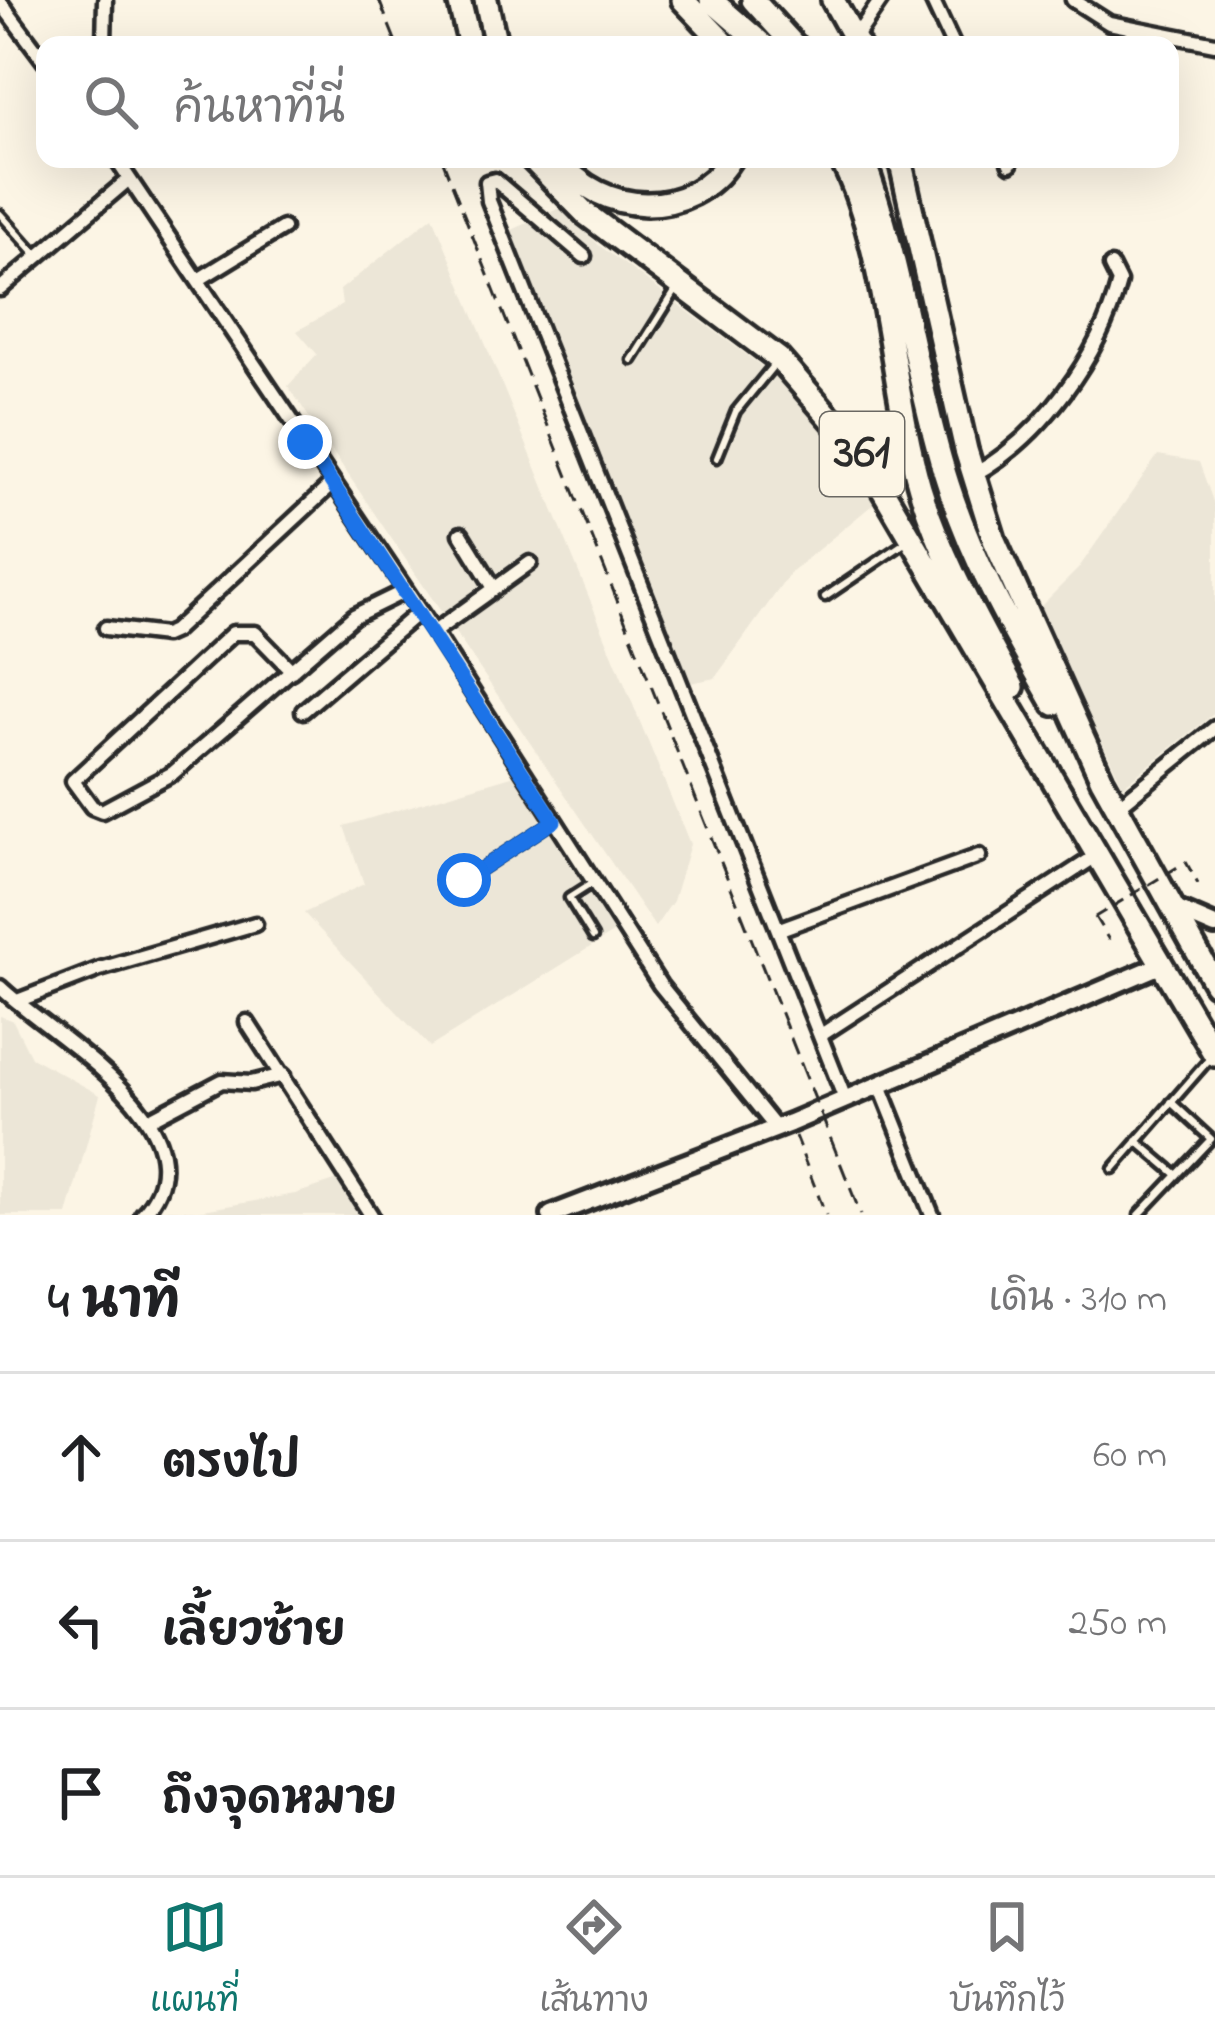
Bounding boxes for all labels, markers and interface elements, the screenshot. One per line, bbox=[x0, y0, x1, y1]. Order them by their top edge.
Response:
search box bbox=[36, 36, 1179, 168]
icon: search bbox=[78, 69, 144, 135]
text: ค้นหาที่นี่ bbox=[174, 78, 345, 144]
road number: 361 bbox=[820, 412, 904, 496]
route end bbox=[278, 415, 332, 469]
route start bbox=[437, 853, 491, 907]
text: 4 นาที bbox=[48, 1266, 180, 1341]
text: เดิน · 310 m bbox=[989, 1272, 1167, 1329]
icon: ahead bbox=[48, 1424, 114, 1490]
text: 60 m bbox=[1093, 1428, 1167, 1485]
text: ตรงไป bbox=[162, 1432, 300, 1498]
icon: left bbox=[48, 1592, 114, 1658]
text: 250 m bbox=[1068, 1596, 1167, 1653]
text: เลี้ยวซ้าย bbox=[162, 1600, 345, 1666]
icon: arrive bbox=[48, 1760, 114, 1826]
text: ถึงจุดหมาย bbox=[162, 1768, 397, 1834]
tab: แผนที่ bbox=[150, 1894, 239, 2027]
tab: เส้นทาง bbox=[539, 1894, 649, 2027]
tab: บันทึกไว้ bbox=[949, 1894, 1065, 2027]

